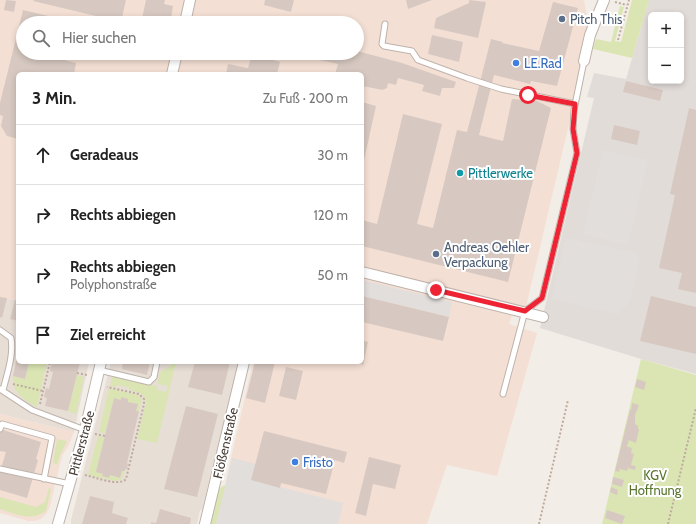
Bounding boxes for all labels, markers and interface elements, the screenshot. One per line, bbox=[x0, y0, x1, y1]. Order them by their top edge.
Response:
place label: Pitch This bbox=[570, 11, 623, 27]
map controls bbox=[648, 12, 684, 84]
button: + bbox=[648, 12, 684, 48]
marker: Pitch This bbox=[557, 14, 567, 24]
search box bbox=[16, 16, 364, 60]
icon: search bbox=[30, 27, 52, 49]
text: Hier suchen bbox=[62, 29, 137, 47]
button: − bbox=[648, 48, 684, 84]
place label: LE.Rad bbox=[524, 55, 562, 71]
marker: LE.Rad bbox=[511, 58, 521, 68]
route start bbox=[519, 86, 537, 104]
text: 3 Min. bbox=[32, 88, 76, 108]
text: Zu Fuß · 200 m bbox=[263, 90, 348, 106]
icon: ahead bbox=[32, 144, 54, 166]
text: Geradeaus bbox=[70, 146, 138, 164]
text: 30 m bbox=[318, 147, 348, 163]
place label: Pittlerwerke bbox=[468, 165, 533, 181]
marker: Pittlerwerke bbox=[455, 168, 465, 178]
icon: right bbox=[32, 204, 54, 226]
text: Rechts abbiegen bbox=[70, 206, 176, 224]
text: 120 m bbox=[314, 207, 348, 223]
place label: Andreas Oehler Verpackung bbox=[444, 239, 530, 270]
marker: Andreas Oehler Verpackung bbox=[431, 249, 441, 259]
text: Rechts abbiegen bbox=[70, 258, 176, 276]
icon: right bbox=[32, 264, 54, 286]
text: 50 m bbox=[318, 267, 348, 283]
text: Polyphonstraße bbox=[70, 276, 157, 292]
route end bbox=[427, 281, 445, 299]
icon: arrive bbox=[32, 324, 54, 346]
text: Ziel erreicht bbox=[70, 326, 146, 344]
street label: Flößenstraße bbox=[209, 406, 241, 480]
street label: Pittlerstraße bbox=[65, 408, 97, 477]
place label: Fristo bbox=[303, 454, 333, 470]
marker: Fristo bbox=[290, 457, 300, 467]
park label: KGV Hoffnung bbox=[629, 467, 682, 498]

